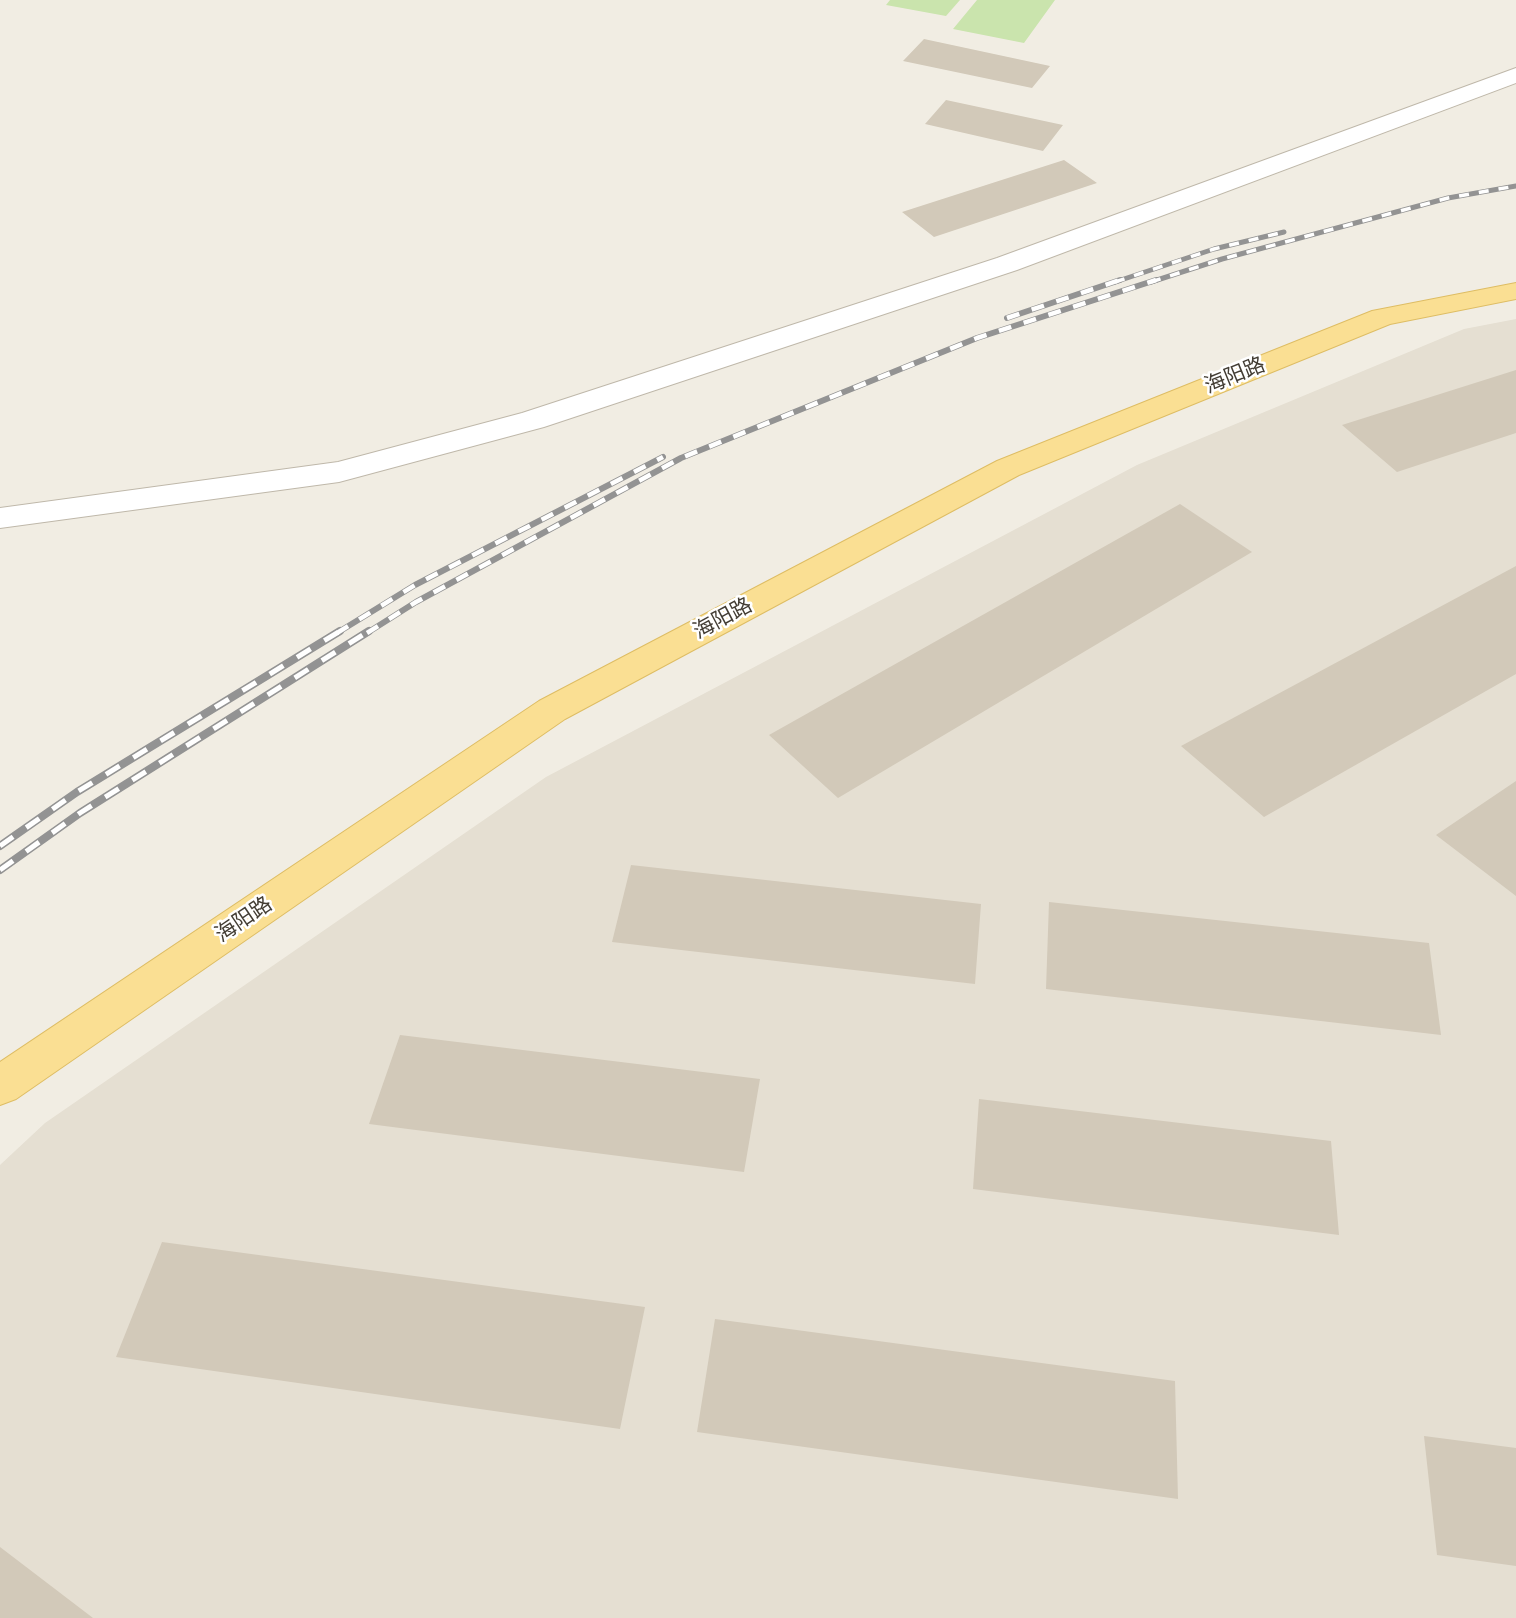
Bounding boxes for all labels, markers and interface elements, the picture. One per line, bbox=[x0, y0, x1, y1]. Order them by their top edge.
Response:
street label: 海阳路 bbox=[1201, 353, 1269, 399]
street label: 海阳路 bbox=[689, 593, 757, 645]
street label: 海阳路 bbox=[211, 892, 277, 948]

